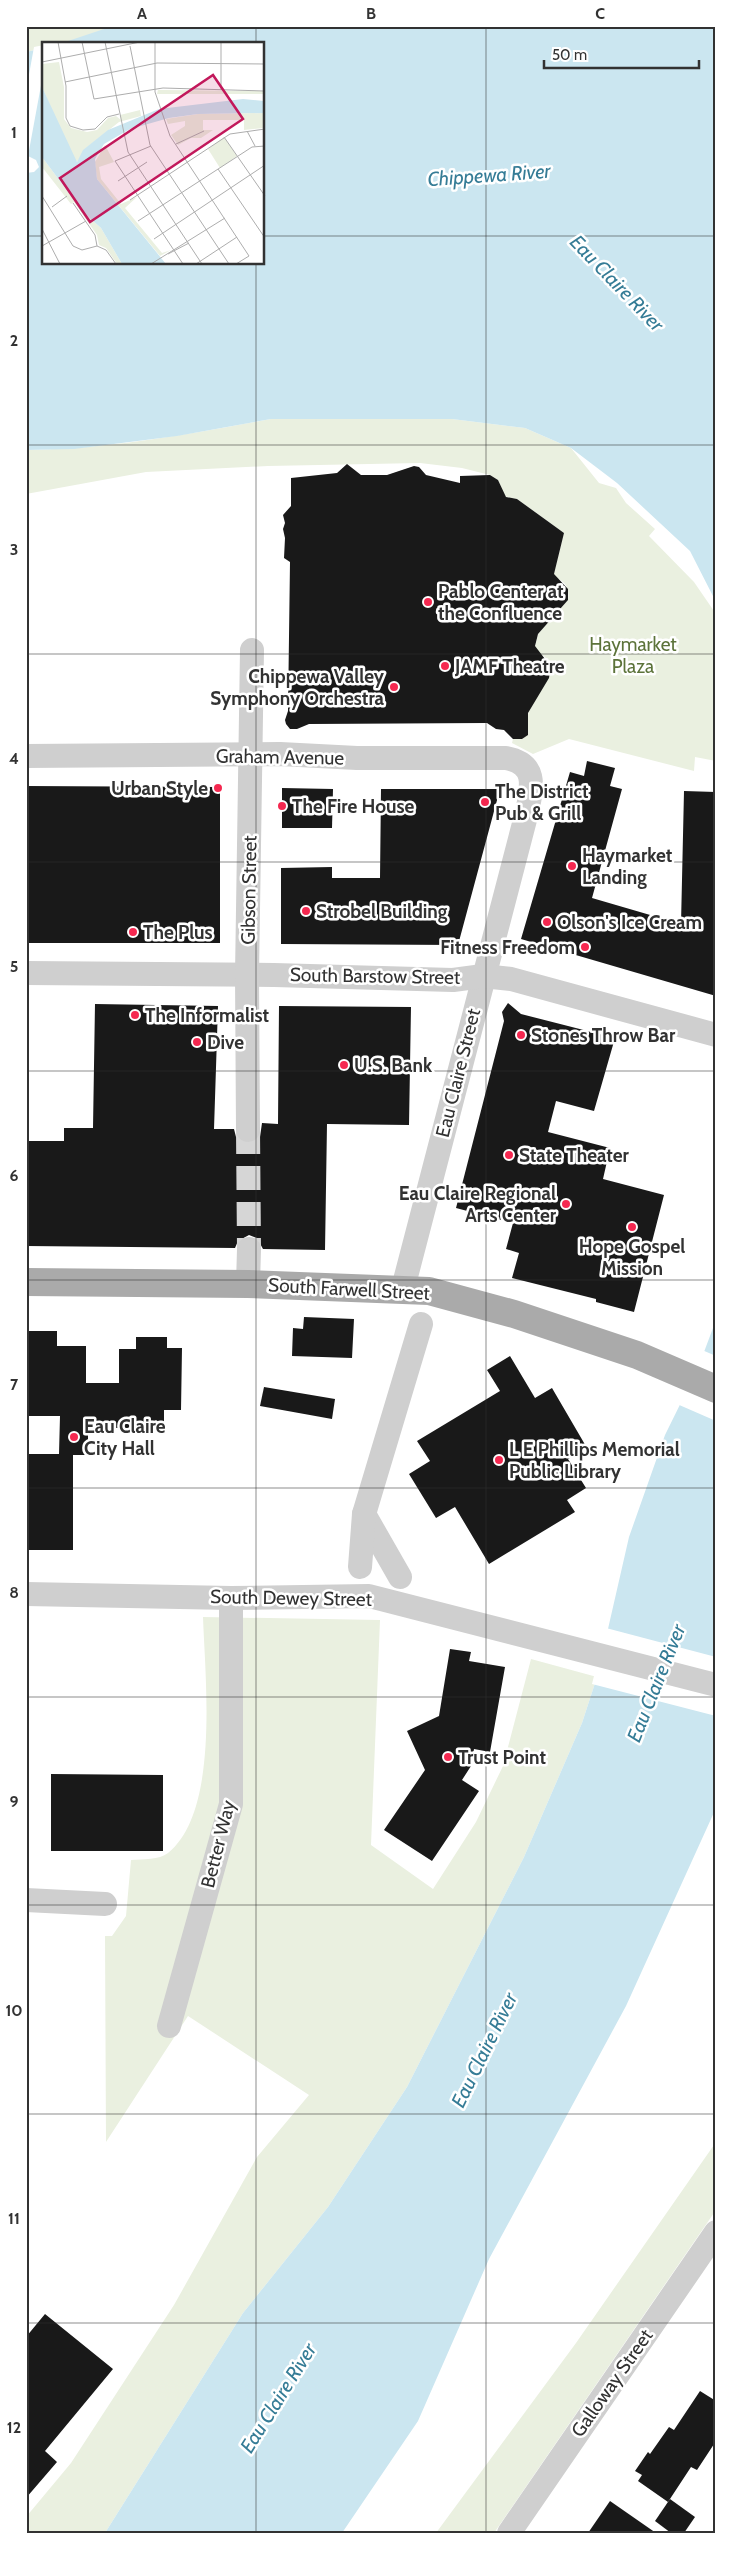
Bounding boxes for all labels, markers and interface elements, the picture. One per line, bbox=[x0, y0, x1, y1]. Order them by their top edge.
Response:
text: A bbox=[137, 4, 147, 23]
text: B bbox=[366, 4, 376, 23]
text: C bbox=[595, 4, 605, 23]
scale bar bbox=[544, 38, 700, 70]
inset map bbox=[42, 42, 265, 265]
text: 50 m bbox=[552, 46, 587, 64]
text: 1 bbox=[11, 123, 17, 142]
water label: Chippewa River bbox=[427, 159, 552, 191]
water label: Eau Claire River bbox=[565, 230, 670, 337]
text: 2 bbox=[10, 331, 18, 350]
text: 3 bbox=[10, 540, 18, 559]
place label: Pablo Center at the Confluence bbox=[438, 580, 564, 625]
marker: Pablo Center at the Confluence bbox=[422, 596, 434, 608]
park label: Haymarket Plaza bbox=[589, 633, 677, 678]
place label: JAMF Theatre bbox=[454, 655, 565, 678]
marker: JAMF Theatre bbox=[439, 660, 451, 672]
place label: Chippewa Valley Symphony Orchestra bbox=[210, 665, 385, 710]
marker: Chippewa Valley Symphony Orchestra bbox=[388, 681, 400, 693]
street label: Graham Avenue bbox=[216, 744, 345, 770]
text: 4 bbox=[9, 749, 19, 768]
place label: Urban Style bbox=[111, 777, 208, 800]
place label: The District Pub & Grill bbox=[495, 780, 589, 825]
marker: Urban Style bbox=[212, 782, 224, 794]
place label: The Fire House bbox=[292, 795, 414, 818]
marker: The District Pub & Grill bbox=[479, 796, 491, 808]
marker: The Fire House bbox=[276, 800, 288, 812]
street label: Gibson Street bbox=[237, 835, 261, 945]
place label: Haymarket Landing bbox=[582, 844, 673, 889]
marker: Haymarket Landing bbox=[566, 860, 578, 872]
place label: Strobel Building bbox=[316, 900, 448, 923]
marker: Strobel Building bbox=[300, 905, 312, 917]
place label: Olson's Ice Cream bbox=[557, 911, 702, 934]
marker: Olson's Ice Cream bbox=[541, 916, 553, 928]
place label: The Plus bbox=[143, 921, 213, 944]
marker: The Plus bbox=[127, 926, 139, 938]
place label: Fitness Freedom bbox=[440, 936, 575, 959]
marker: Fitness Freedom bbox=[579, 941, 591, 953]
text: 5 bbox=[10, 957, 18, 976]
street label: South Barstow Street bbox=[290, 963, 461, 989]
place label: The Informalist bbox=[145, 1004, 270, 1027]
street label: Eau Claire Street bbox=[431, 1006, 485, 1140]
marker: The Informalist bbox=[129, 1009, 141, 1021]
place label: Stones Throw Bar bbox=[531, 1024, 676, 1047]
marker: Stones Throw Bar bbox=[515, 1029, 527, 1041]
place label: Dive bbox=[207, 1031, 244, 1054]
marker: Dive bbox=[191, 1036, 203, 1048]
place label: U.S. Bank bbox=[354, 1054, 433, 1077]
marker: U.S. Bank bbox=[338, 1059, 350, 1071]
place label: State Theater bbox=[519, 1144, 630, 1167]
marker: State Theater bbox=[503, 1149, 515, 1161]
text: 6 bbox=[10, 1166, 19, 1185]
place label: Eau Claire Regional Arts Center bbox=[399, 1182, 557, 1227]
marker: Eau Claire Regional Arts Center bbox=[560, 1198, 572, 1210]
marker: Hope Gospel Mission bbox=[626, 1221, 638, 1233]
place label: Hope Gospel Mission bbox=[579, 1235, 685, 1280]
street label: South Farwell Street bbox=[268, 1273, 431, 1305]
text: 7 bbox=[10, 1375, 19, 1394]
place label: Eau Claire City Hall bbox=[84, 1415, 166, 1460]
marker: Eau Claire City Hall bbox=[68, 1431, 80, 1443]
place label: L E Phillips Memorial Public Library bbox=[509, 1438, 680, 1483]
marker: L E Phillips Memorial Public Library bbox=[493, 1454, 505, 1466]
text: 8 bbox=[9, 1583, 19, 1602]
street label: South Dewey Street bbox=[210, 1585, 373, 1611]
water label: Eau Claire River bbox=[622, 1620, 691, 1745]
place label: Trust Point bbox=[458, 1746, 546, 1769]
marker: Trust Point bbox=[442, 1751, 454, 1763]
text: 9 bbox=[10, 1792, 19, 1811]
street label: Better Way bbox=[196, 1797, 240, 1890]
water label: Eau Claire River bbox=[446, 1988, 522, 2111]
text: 10 bbox=[5, 2001, 23, 2020]
text: 11 bbox=[8, 2209, 20, 2228]
street label: Galloway Street bbox=[566, 2324, 658, 2441]
water label: Eau Claire River bbox=[235, 2338, 322, 2457]
text: 12 bbox=[7, 2418, 21, 2437]

